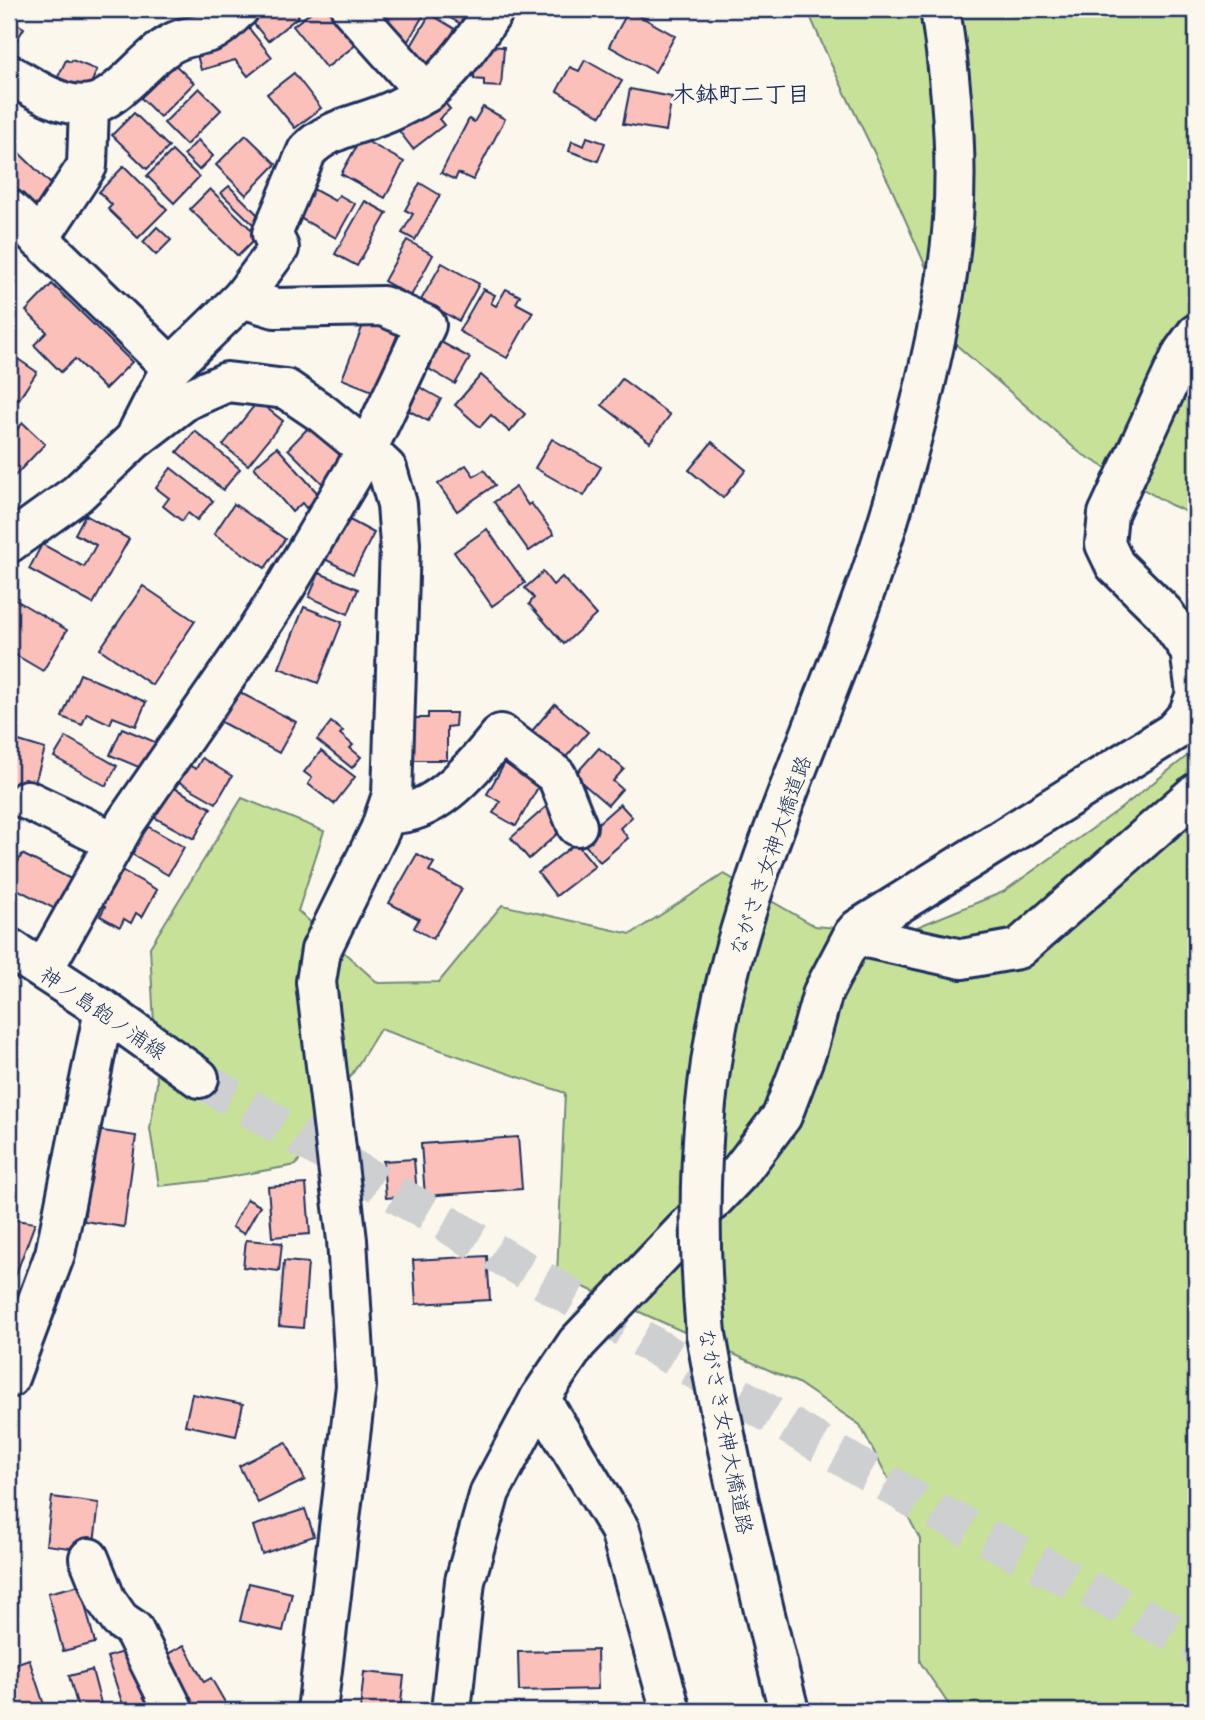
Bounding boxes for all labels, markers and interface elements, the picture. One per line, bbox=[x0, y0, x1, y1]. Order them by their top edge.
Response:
district label: 木鉢町二丁目 bbox=[672, 78, 810, 108]
street label: ながさき女神大橋道路 bbox=[722, 751, 816, 959]
street label: 神ノ島飽ノ浦線 bbox=[36, 960, 172, 1064]
street label: ながさき女神大橋道路 bbox=[694, 1325, 760, 1537]

